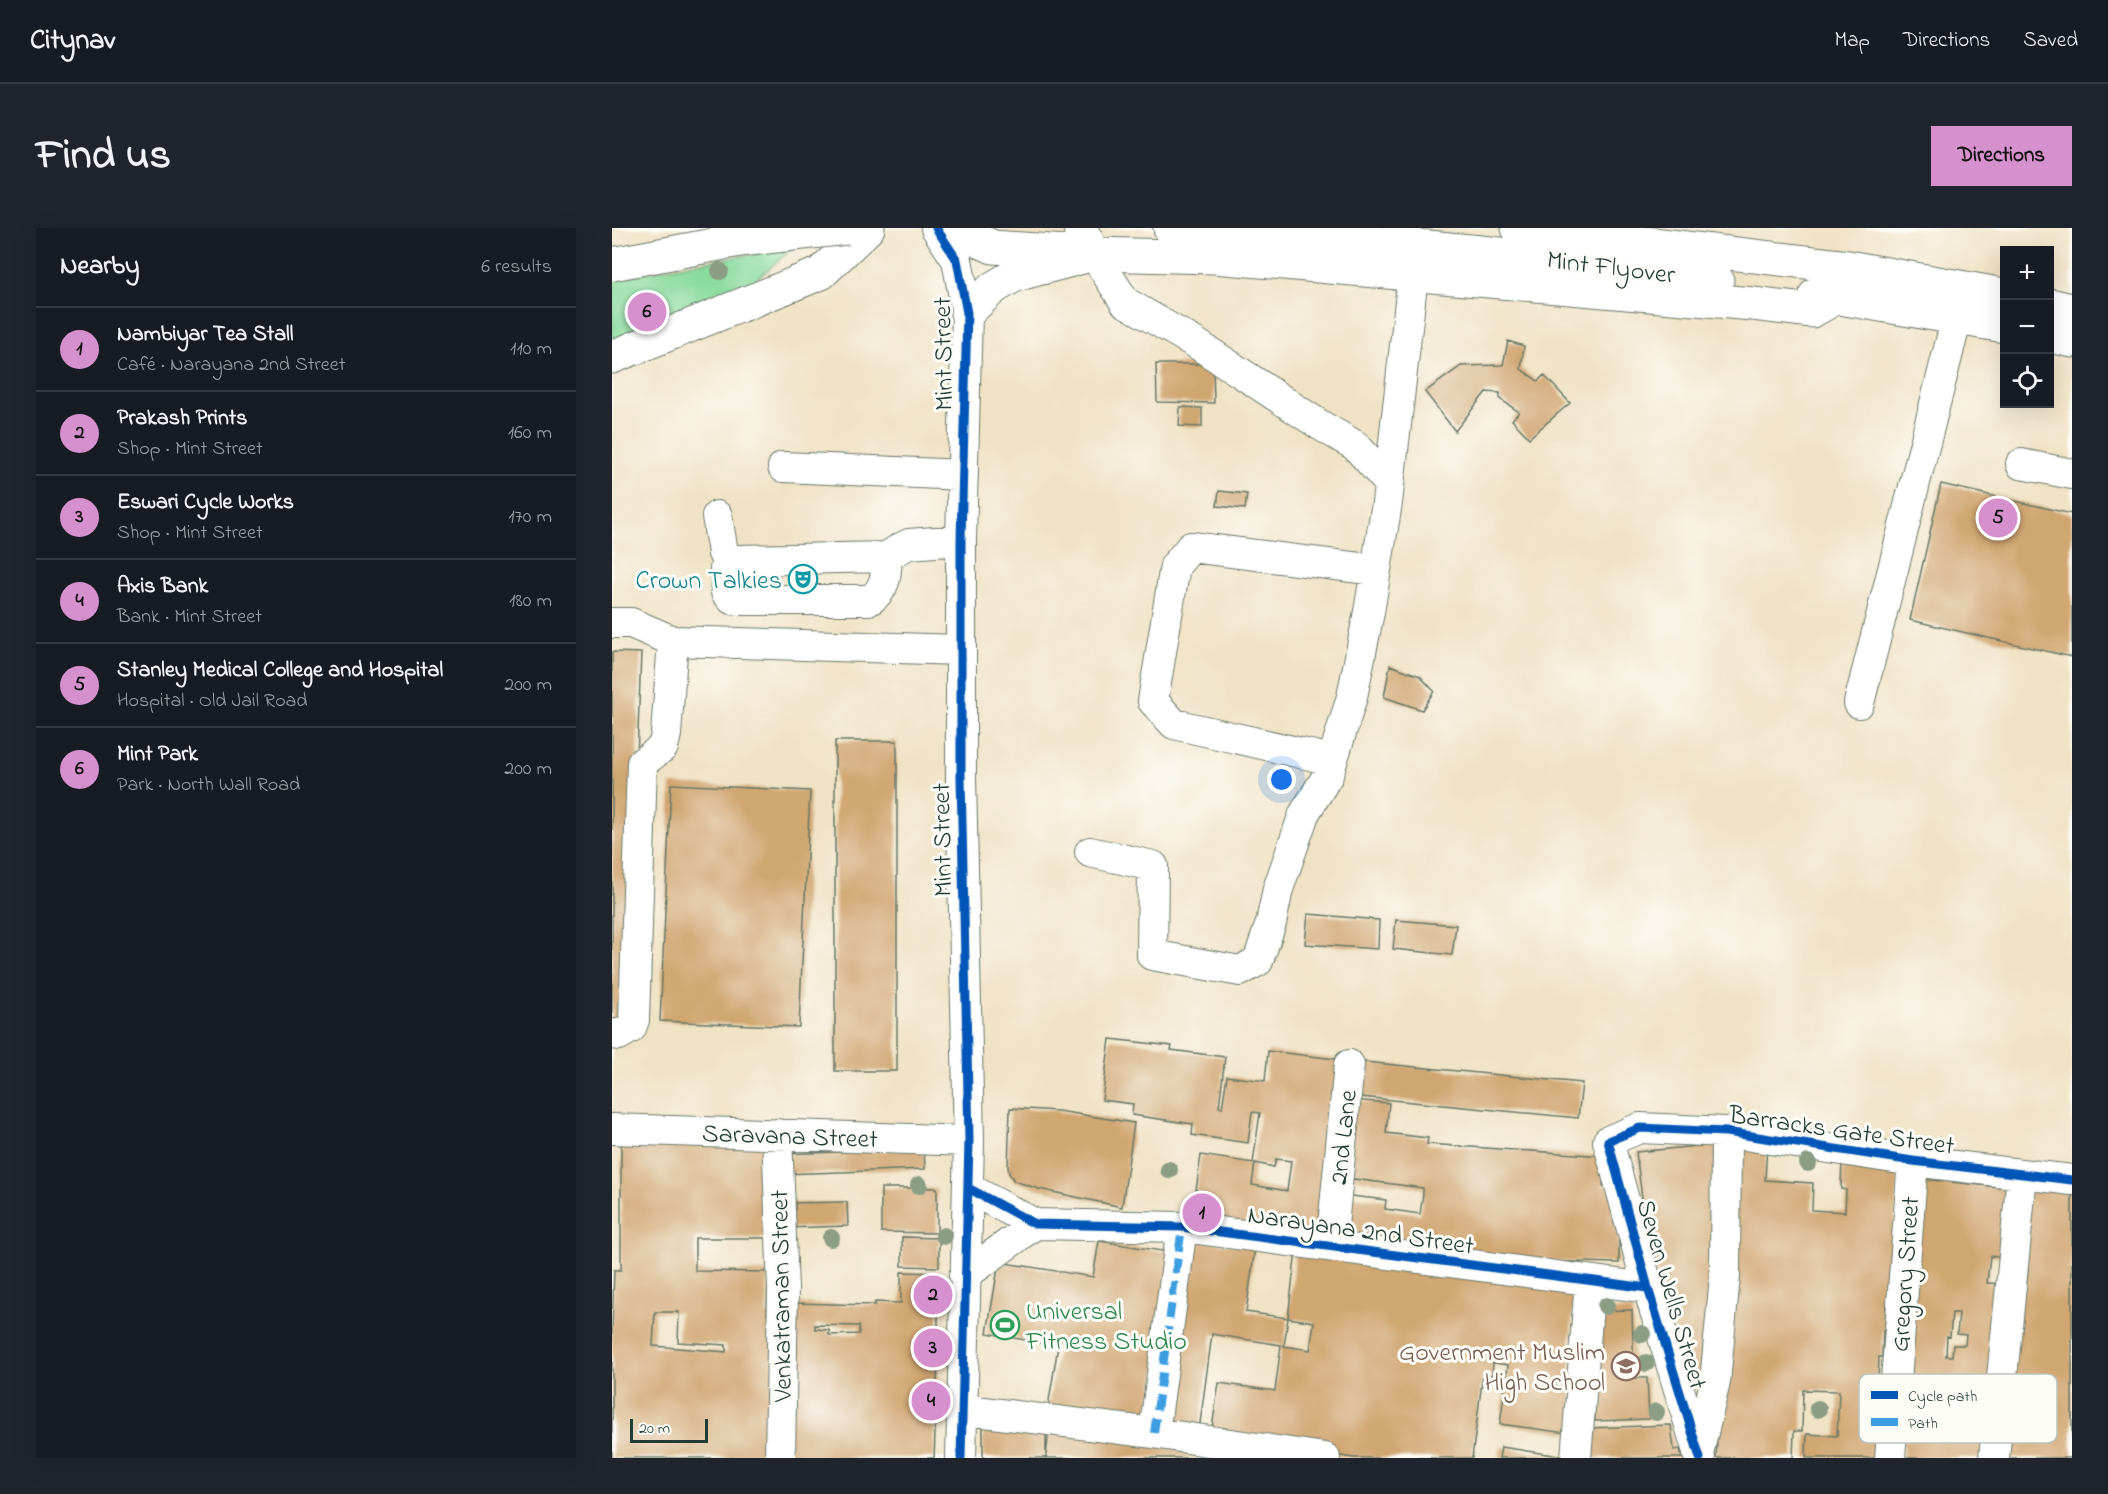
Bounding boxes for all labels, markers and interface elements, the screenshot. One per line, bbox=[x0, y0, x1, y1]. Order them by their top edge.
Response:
text: Citynav bbox=[30, 21, 115, 62]
text: Map bbox=[1834, 26, 1870, 56]
text: Directions bbox=[1903, 26, 1990, 56]
text: Saved bbox=[2023, 26, 2078, 56]
text: Find us bbox=[36, 126, 171, 187]
button: Directions bbox=[1931, 126, 2072, 186]
street label: Mint Flyover bbox=[1544, 242, 1678, 296]
map controls bbox=[2000, 246, 2054, 408]
button: + bbox=[2000, 246, 2054, 300]
text: Nearby bbox=[60, 248, 139, 286]
text: 6 results bbox=[481, 253, 552, 282]
pin: 6 bbox=[627, 290, 666, 334]
street label: Mint Street bbox=[925, 296, 965, 411]
button: − bbox=[2000, 300, 2054, 354]
text: Nambiyar Tea Stall bbox=[117, 319, 293, 351]
text: 1 bbox=[76, 335, 83, 364]
text: 110 m bbox=[510, 335, 552, 364]
text: Café · Narayana 2nd Street bbox=[117, 351, 345, 380]
button: locate bbox=[2000, 354, 2054, 408]
text: Prakash Prints bbox=[117, 403, 247, 435]
text: 2 bbox=[75, 419, 84, 448]
text: 160 m bbox=[508, 419, 552, 448]
text: Shop · Mint Street bbox=[117, 435, 263, 464]
text: Eswari Cycle Works bbox=[117, 487, 294, 519]
pin: 5 bbox=[1978, 496, 2018, 540]
text: 3 bbox=[75, 503, 84, 532]
text: 170 m bbox=[508, 503, 552, 532]
text: Shop · Mint Street bbox=[117, 519, 263, 548]
place label: Crown Talkies bbox=[636, 563, 782, 601]
theatre icon: Crown Talkies bbox=[787, 563, 819, 595]
text: Axis Bank bbox=[117, 571, 208, 603]
text: 4 bbox=[75, 587, 84, 616]
text: 180 m bbox=[509, 587, 552, 616]
text: Bank · Mint Street bbox=[117, 603, 262, 632]
text: Stanley Medical College and Hospital bbox=[117, 655, 443, 687]
text: 5 bbox=[74, 671, 85, 700]
text: 200 m bbox=[504, 671, 552, 700]
text: Hospital · Old Jail Road bbox=[117, 687, 308, 716]
text: Mint Park bbox=[117, 739, 198, 771]
text: 6 bbox=[75, 755, 84, 784]
text: 200 m bbox=[504, 755, 552, 784]
your location bbox=[1267, 765, 1296, 794]
text: Park · North Wall Road bbox=[117, 771, 300, 800]
street label: Mint Street bbox=[924, 782, 964, 897]
street label: 2nd Lane bbox=[1321, 1088, 1369, 1187]
street label: Barracks Gate Street bbox=[1725, 1097, 1957, 1167]
street label: Saravana Street bbox=[701, 1116, 879, 1160]
street label: Venkatraman Street bbox=[762, 1189, 804, 1403]
pin: 1 bbox=[1182, 1190, 1222, 1236]
street label: Seven Wells Street bbox=[1625, 1195, 1715, 1394]
street label: Gregory Street bbox=[1883, 1195, 1931, 1353]
street label: Narayana 2nd Street bbox=[1245, 1197, 1476, 1267]
pin: 2 bbox=[914, 1272, 952, 1318]
place label: Universal Fitness Studio bbox=[1025, 1294, 1187, 1362]
sports icon: Universal Fitness Studio bbox=[989, 1309, 1021, 1341]
pin: 3 bbox=[914, 1326, 952, 1370]
place label: Government Muslim High School bbox=[1399, 1335, 1605, 1403]
school or university icon: Government Muslim High School bbox=[1610, 1350, 1642, 1382]
legend bbox=[1859, 1374, 2057, 1443]
pin: 4 bbox=[912, 1378, 950, 1424]
text: Cycle path bbox=[1908, 1385, 1977, 1409]
text: Path bbox=[1908, 1412, 1938, 1436]
scale bar bbox=[630, 1416, 708, 1444]
text: 20 m bbox=[639, 1417, 670, 1441]

